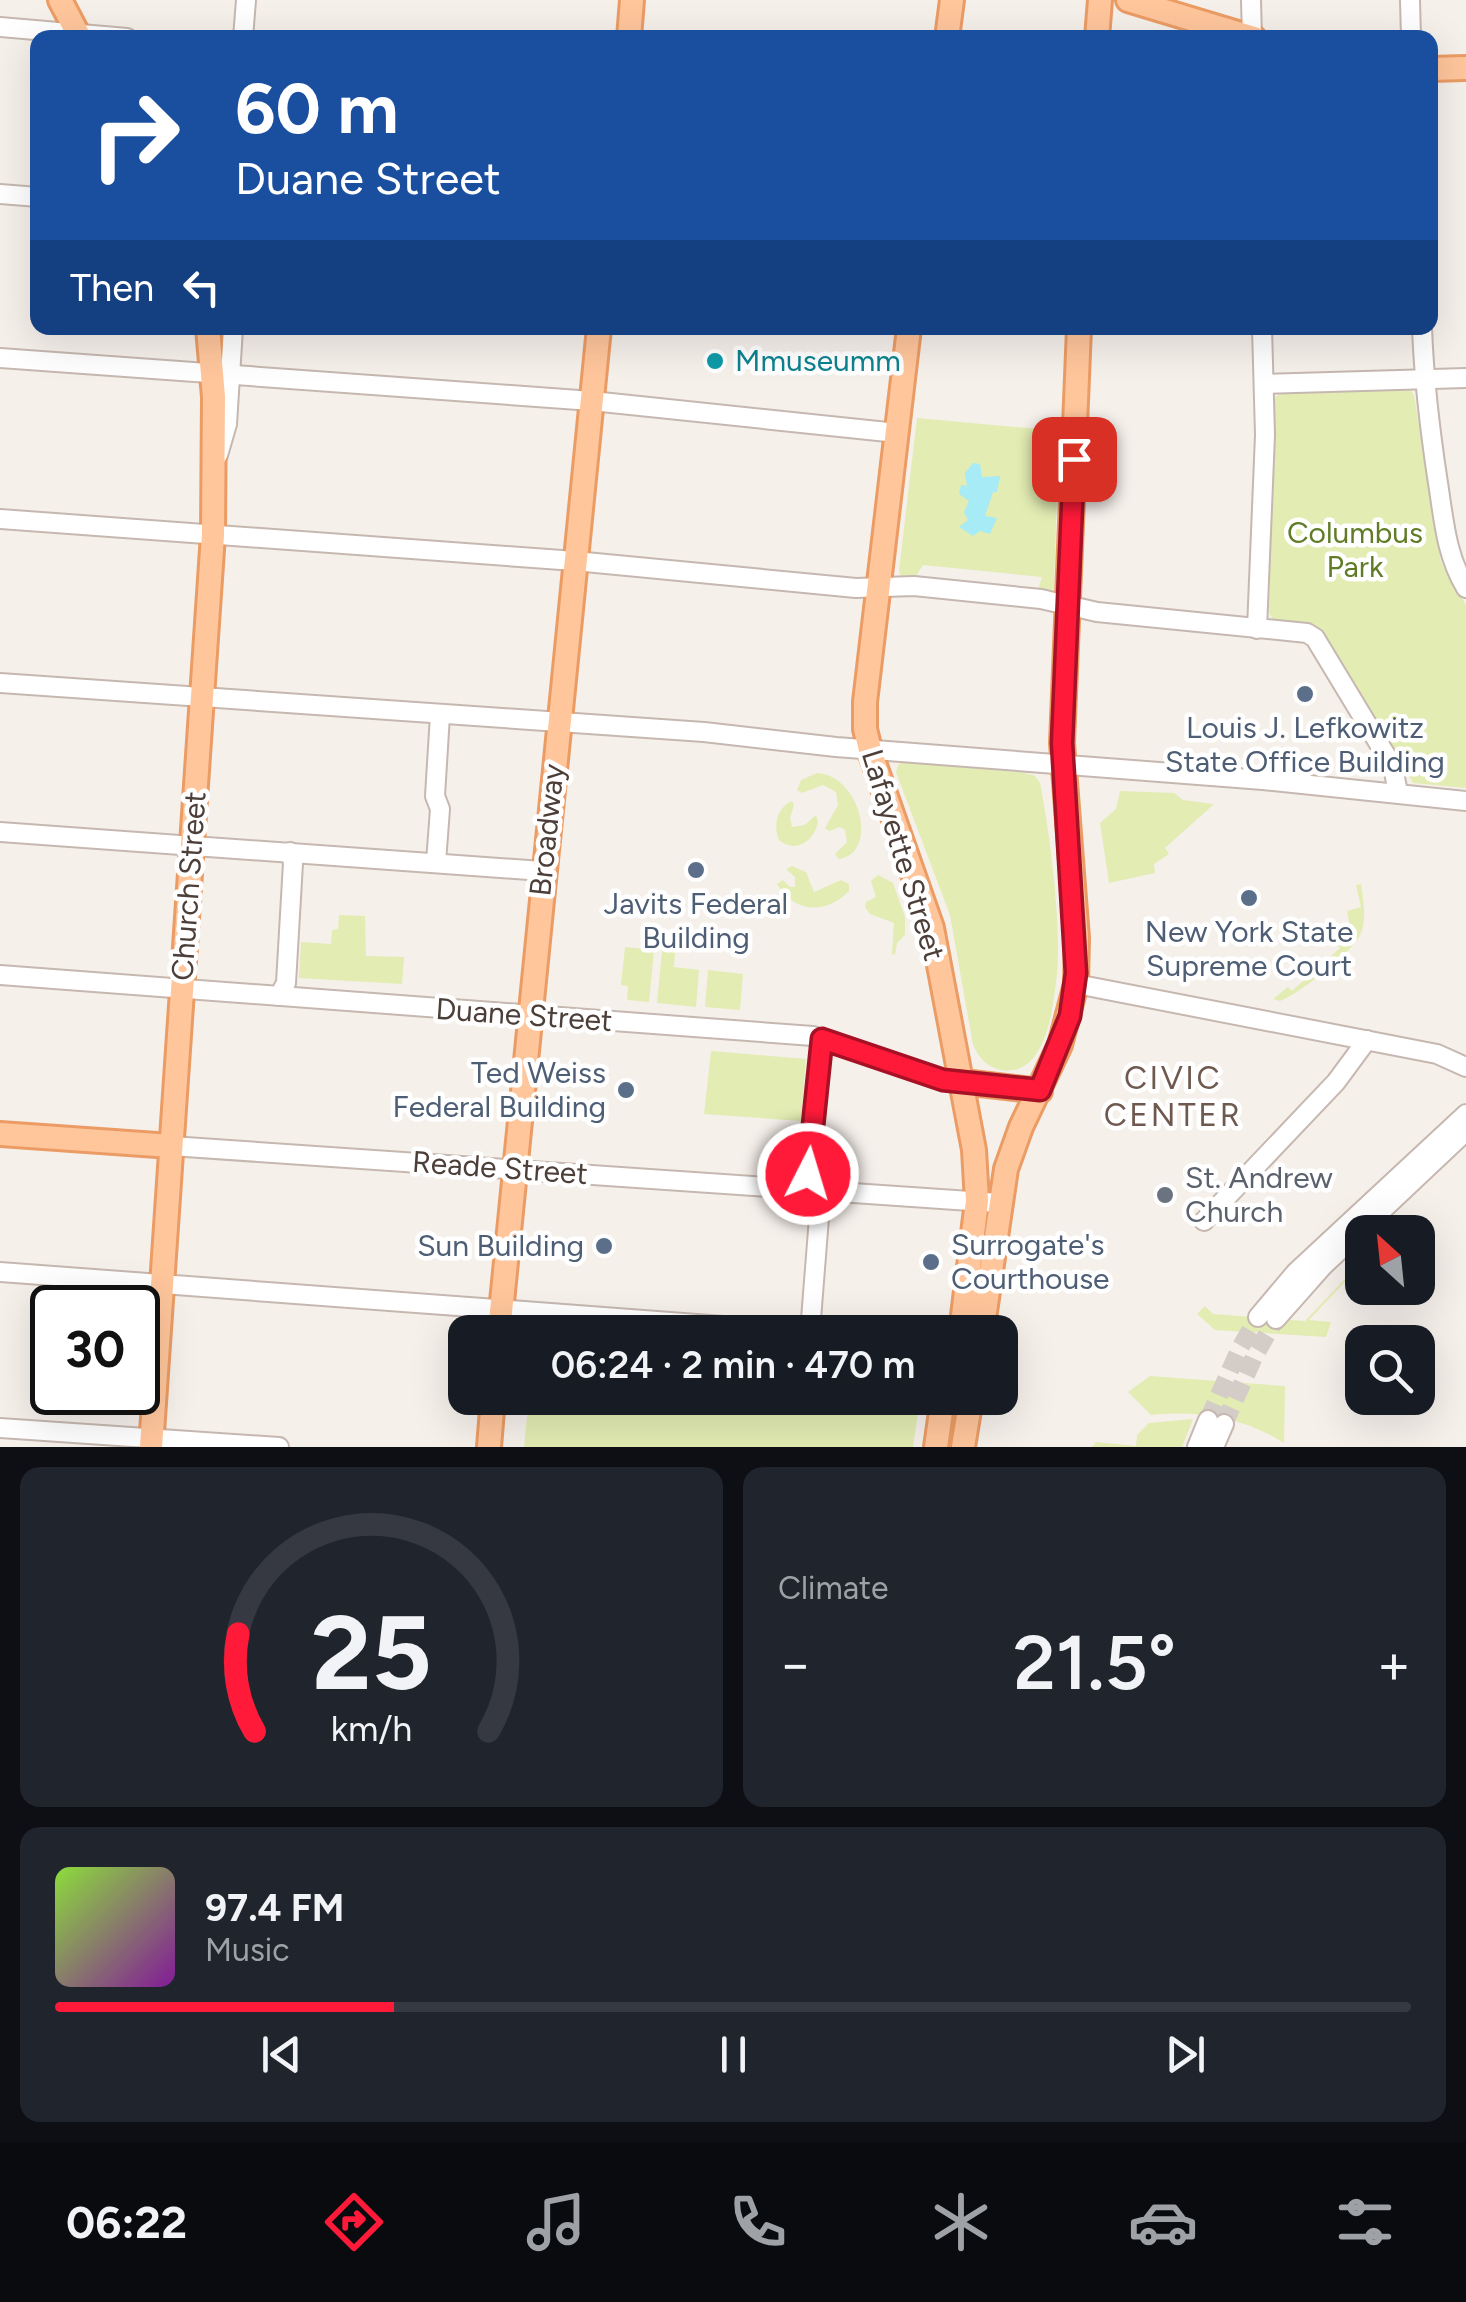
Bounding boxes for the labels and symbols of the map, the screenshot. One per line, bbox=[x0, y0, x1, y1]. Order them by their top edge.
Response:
place label: Mmuseumm bbox=[735, 342, 901, 379]
marker: Mmuseumm bbox=[704, 350, 726, 372]
pin bbox=[1032, 417, 1117, 502]
park label: Columbus Park bbox=[1287, 514, 1423, 585]
marker: Louis J. Lefkowitz State Office Building bbox=[1294, 683, 1316, 705]
place label: Louis J. Lefkowitz State Office Building bbox=[1165, 709, 1445, 780]
street label: Lafayette Street bbox=[854, 745, 953, 965]
street label: Broadway bbox=[521, 762, 572, 898]
street label: Church Street bbox=[163, 790, 214, 982]
marker: Javits Federal Building bbox=[685, 859, 707, 881]
place label: Javits Federal Building bbox=[604, 885, 788, 956]
marker: New York State Supreme Court bbox=[1238, 887, 1260, 909]
place label: New York State Supreme Court bbox=[1145, 913, 1353, 984]
street label: Duane Street bbox=[434, 990, 614, 1039]
place label: Ted Weiss Federal Building bbox=[393, 1054, 606, 1125]
district label: CIVIC CENTER bbox=[1104, 1059, 1242, 1134]
marker: Ted Weiss Federal Building bbox=[615, 1079, 637, 1101]
position arrow bbox=[756, 1122, 860, 1226]
street label: Reade Street bbox=[411, 1143, 589, 1192]
place label: St. Andrew Church bbox=[1185, 1159, 1333, 1230]
marker: St. Andrew Church bbox=[1154, 1184, 1176, 1206]
north arrow bbox=[1345, 1215, 1435, 1305]
place label: Surrogate's Courthouse bbox=[951, 1226, 1110, 1297]
place label: Sun Building bbox=[417, 1227, 584, 1264]
marker: Sun Building bbox=[593, 1235, 615, 1257]
marker: Surrogate's Courthouse bbox=[920, 1251, 942, 1273]
speed limit sign: 30 bbox=[30, 1285, 160, 1415]

